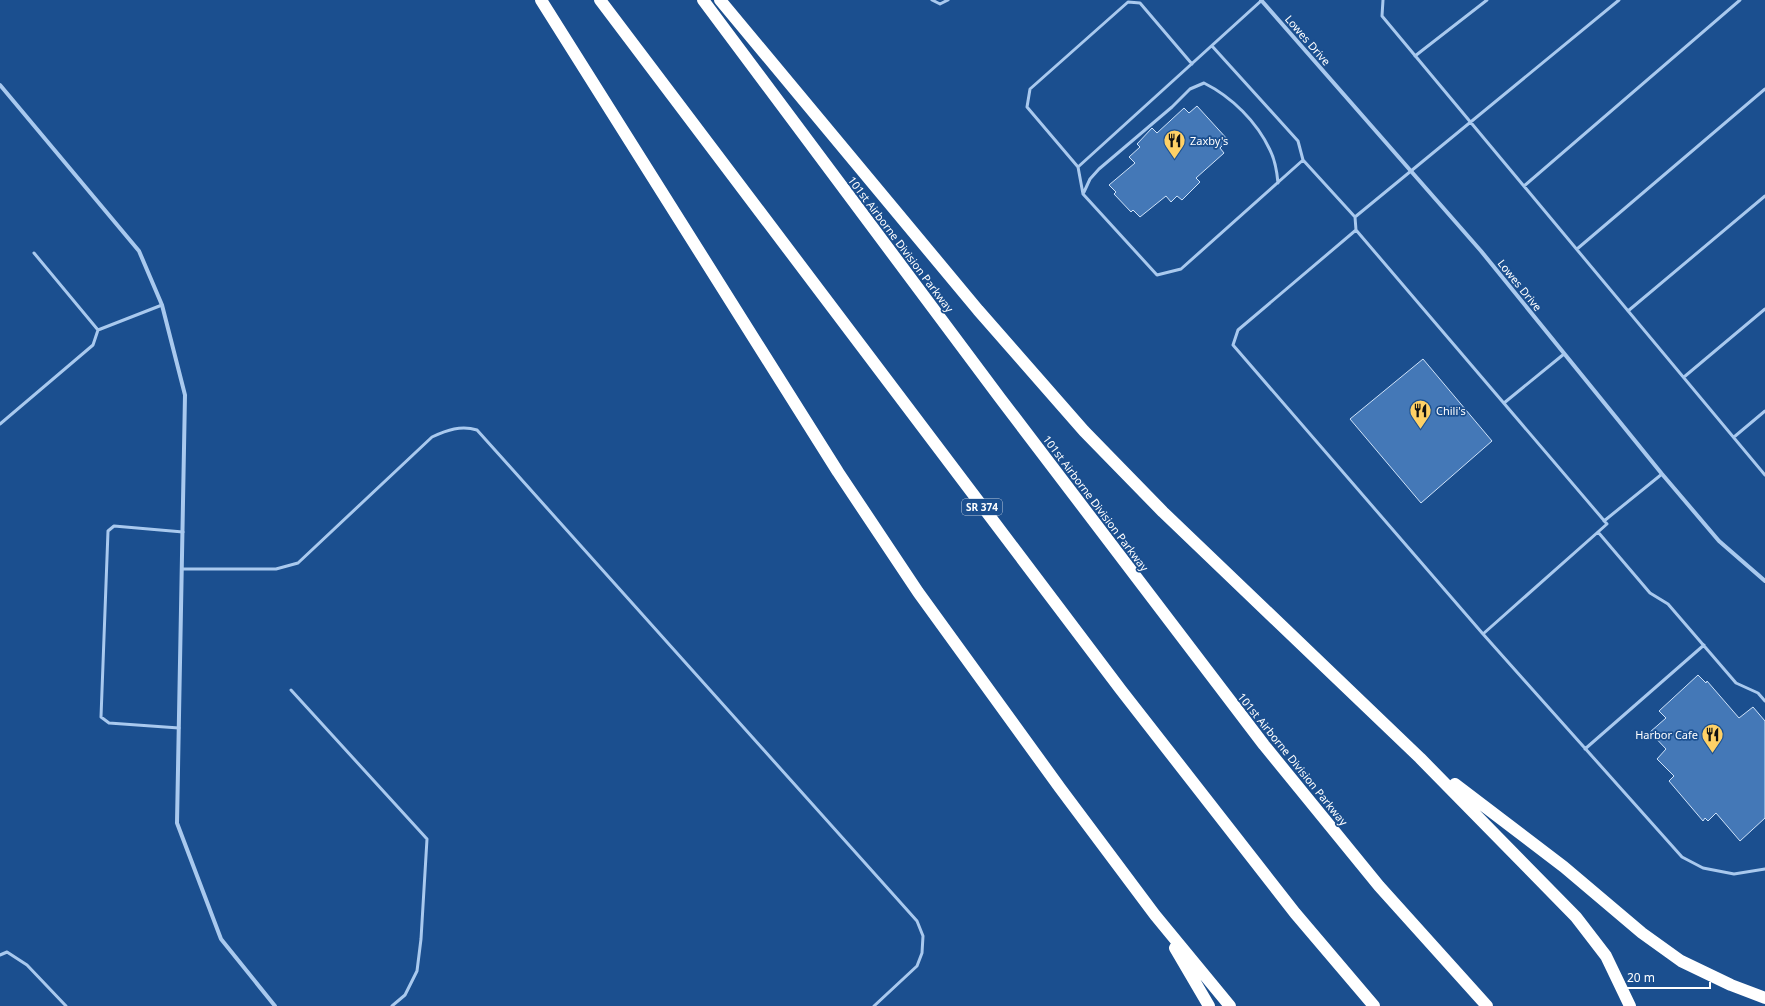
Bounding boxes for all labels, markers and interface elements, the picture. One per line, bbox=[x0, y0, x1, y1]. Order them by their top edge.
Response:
street label: Lowes Drive bbox=[1282, 12, 1334, 68]
restaurant icon: Zaxby's bbox=[1161, 127, 1187, 160]
place label: Zaxby's bbox=[1190, 133, 1228, 148]
street label: 101st Airborne Division Parkway bbox=[845, 173, 957, 315]
street label: Lowes Drive bbox=[1495, 256, 1545, 314]
restaurant icon: Chili's bbox=[1408, 397, 1434, 430]
place label: Chili's bbox=[1436, 403, 1466, 418]
street label: 101st Airborne Division Parkway bbox=[1040, 432, 1152, 574]
road number: SR 374 bbox=[962, 499, 1002, 515]
street label: 101st Airborne Division Parkway bbox=[1235, 690, 1351, 829]
restaurant icon: Harbor Cafe bbox=[1700, 721, 1726, 754]
place label: Harbor Cafe bbox=[1635, 727, 1698, 742]
scale bar bbox=[1621, 964, 1710, 990]
text: 20 m bbox=[1627, 969, 1655, 986]

